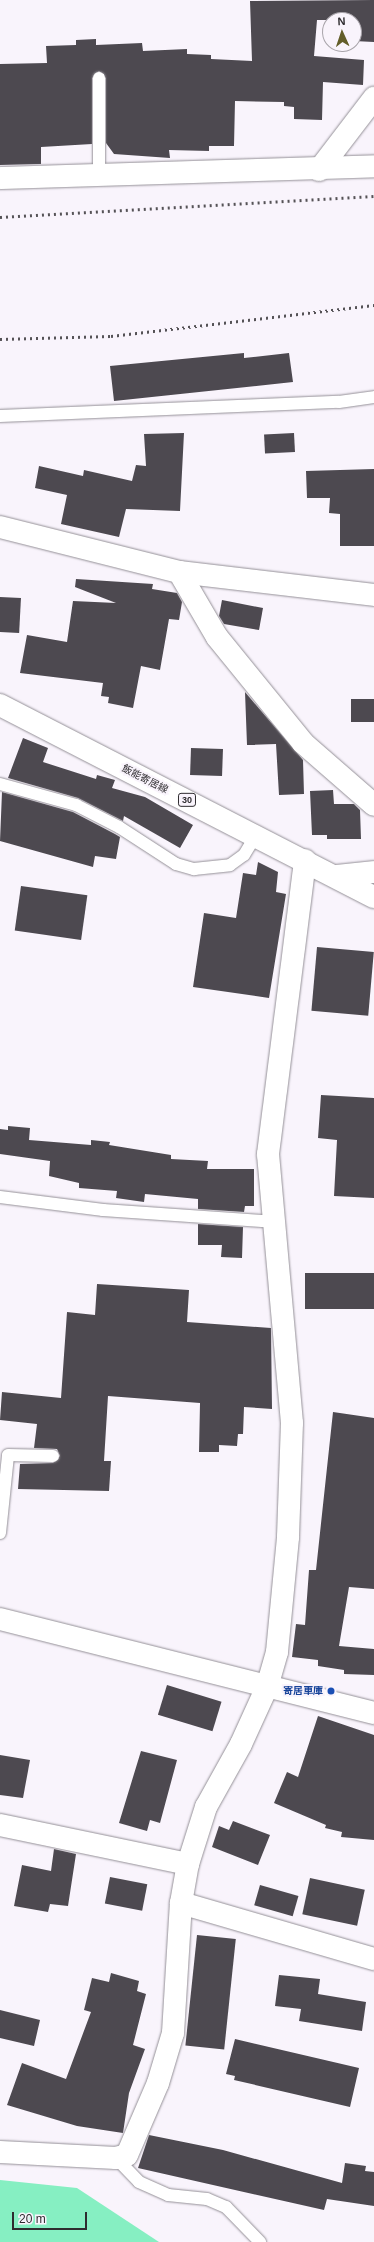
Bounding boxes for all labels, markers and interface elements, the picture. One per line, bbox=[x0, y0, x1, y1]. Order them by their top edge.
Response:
north arrow bbox=[322, 12, 362, 52]
text: N bbox=[337, 15, 346, 27]
street label: 飯能寄居線 bbox=[120, 762, 170, 796]
road number: 30 bbox=[177, 793, 197, 807]
place label: 寄居車庫 bbox=[283, 1685, 323, 1697]
marker: 寄居車庫 bbox=[326, 1686, 336, 1696]
scale bar bbox=[14, 2204, 89, 2230]
text: 20 m bbox=[19, 2212, 46, 2226]

